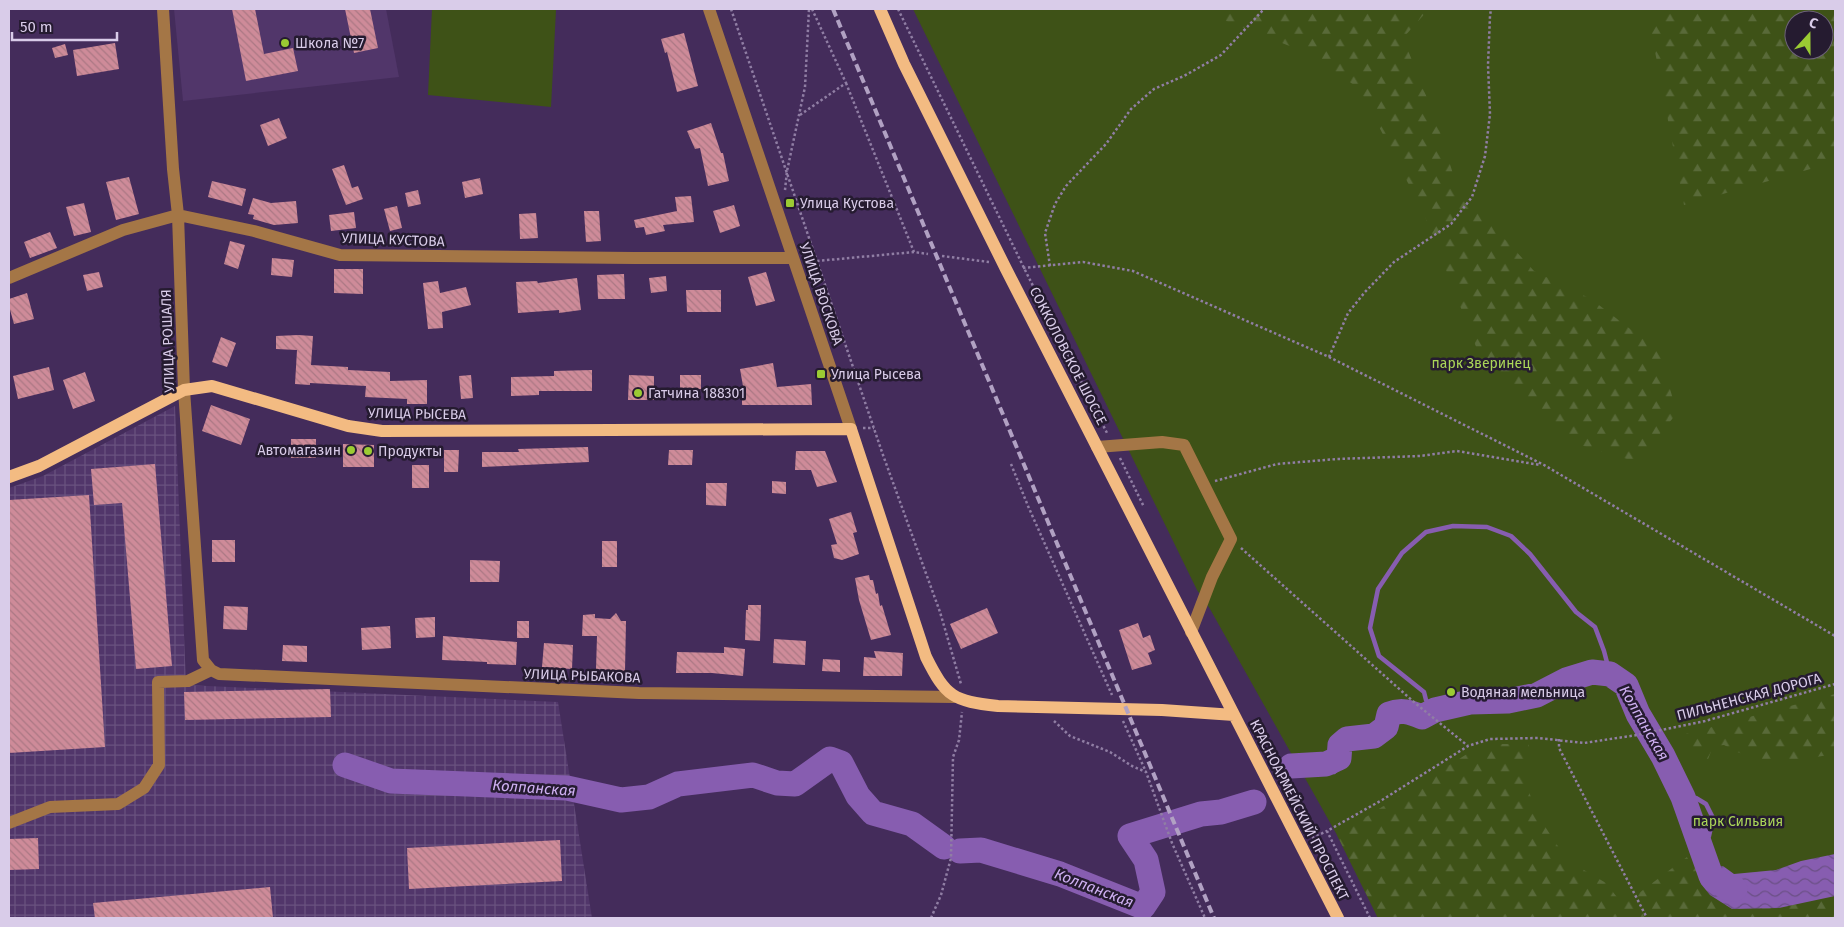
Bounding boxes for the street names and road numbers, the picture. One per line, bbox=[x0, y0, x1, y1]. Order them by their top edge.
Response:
street label: УЛИЦА КУСТОВА bbox=[341, 230, 445, 250]
street label: УЛИЦА ВОСКОВА bbox=[795, 240, 847, 348]
street label: СОККОЛОВСКОЕ ШОССЕ bbox=[1026, 284, 1110, 428]
street label: УЛИЦА РОШАЛЯ bbox=[158, 289, 178, 393]
street label: УЛИЦА РЫСЕВА bbox=[368, 405, 466, 423]
street label: УЛИЦА РЫБАКОВА bbox=[523, 665, 641, 687]
street label: ПИЛЬНЕНСКАЯ ДОРОГА bbox=[1675, 670, 1823, 724]
street label: КРАСНОАРМЕЙСКИЙ ПРОСПЕКТ bbox=[1246, 717, 1352, 904]

